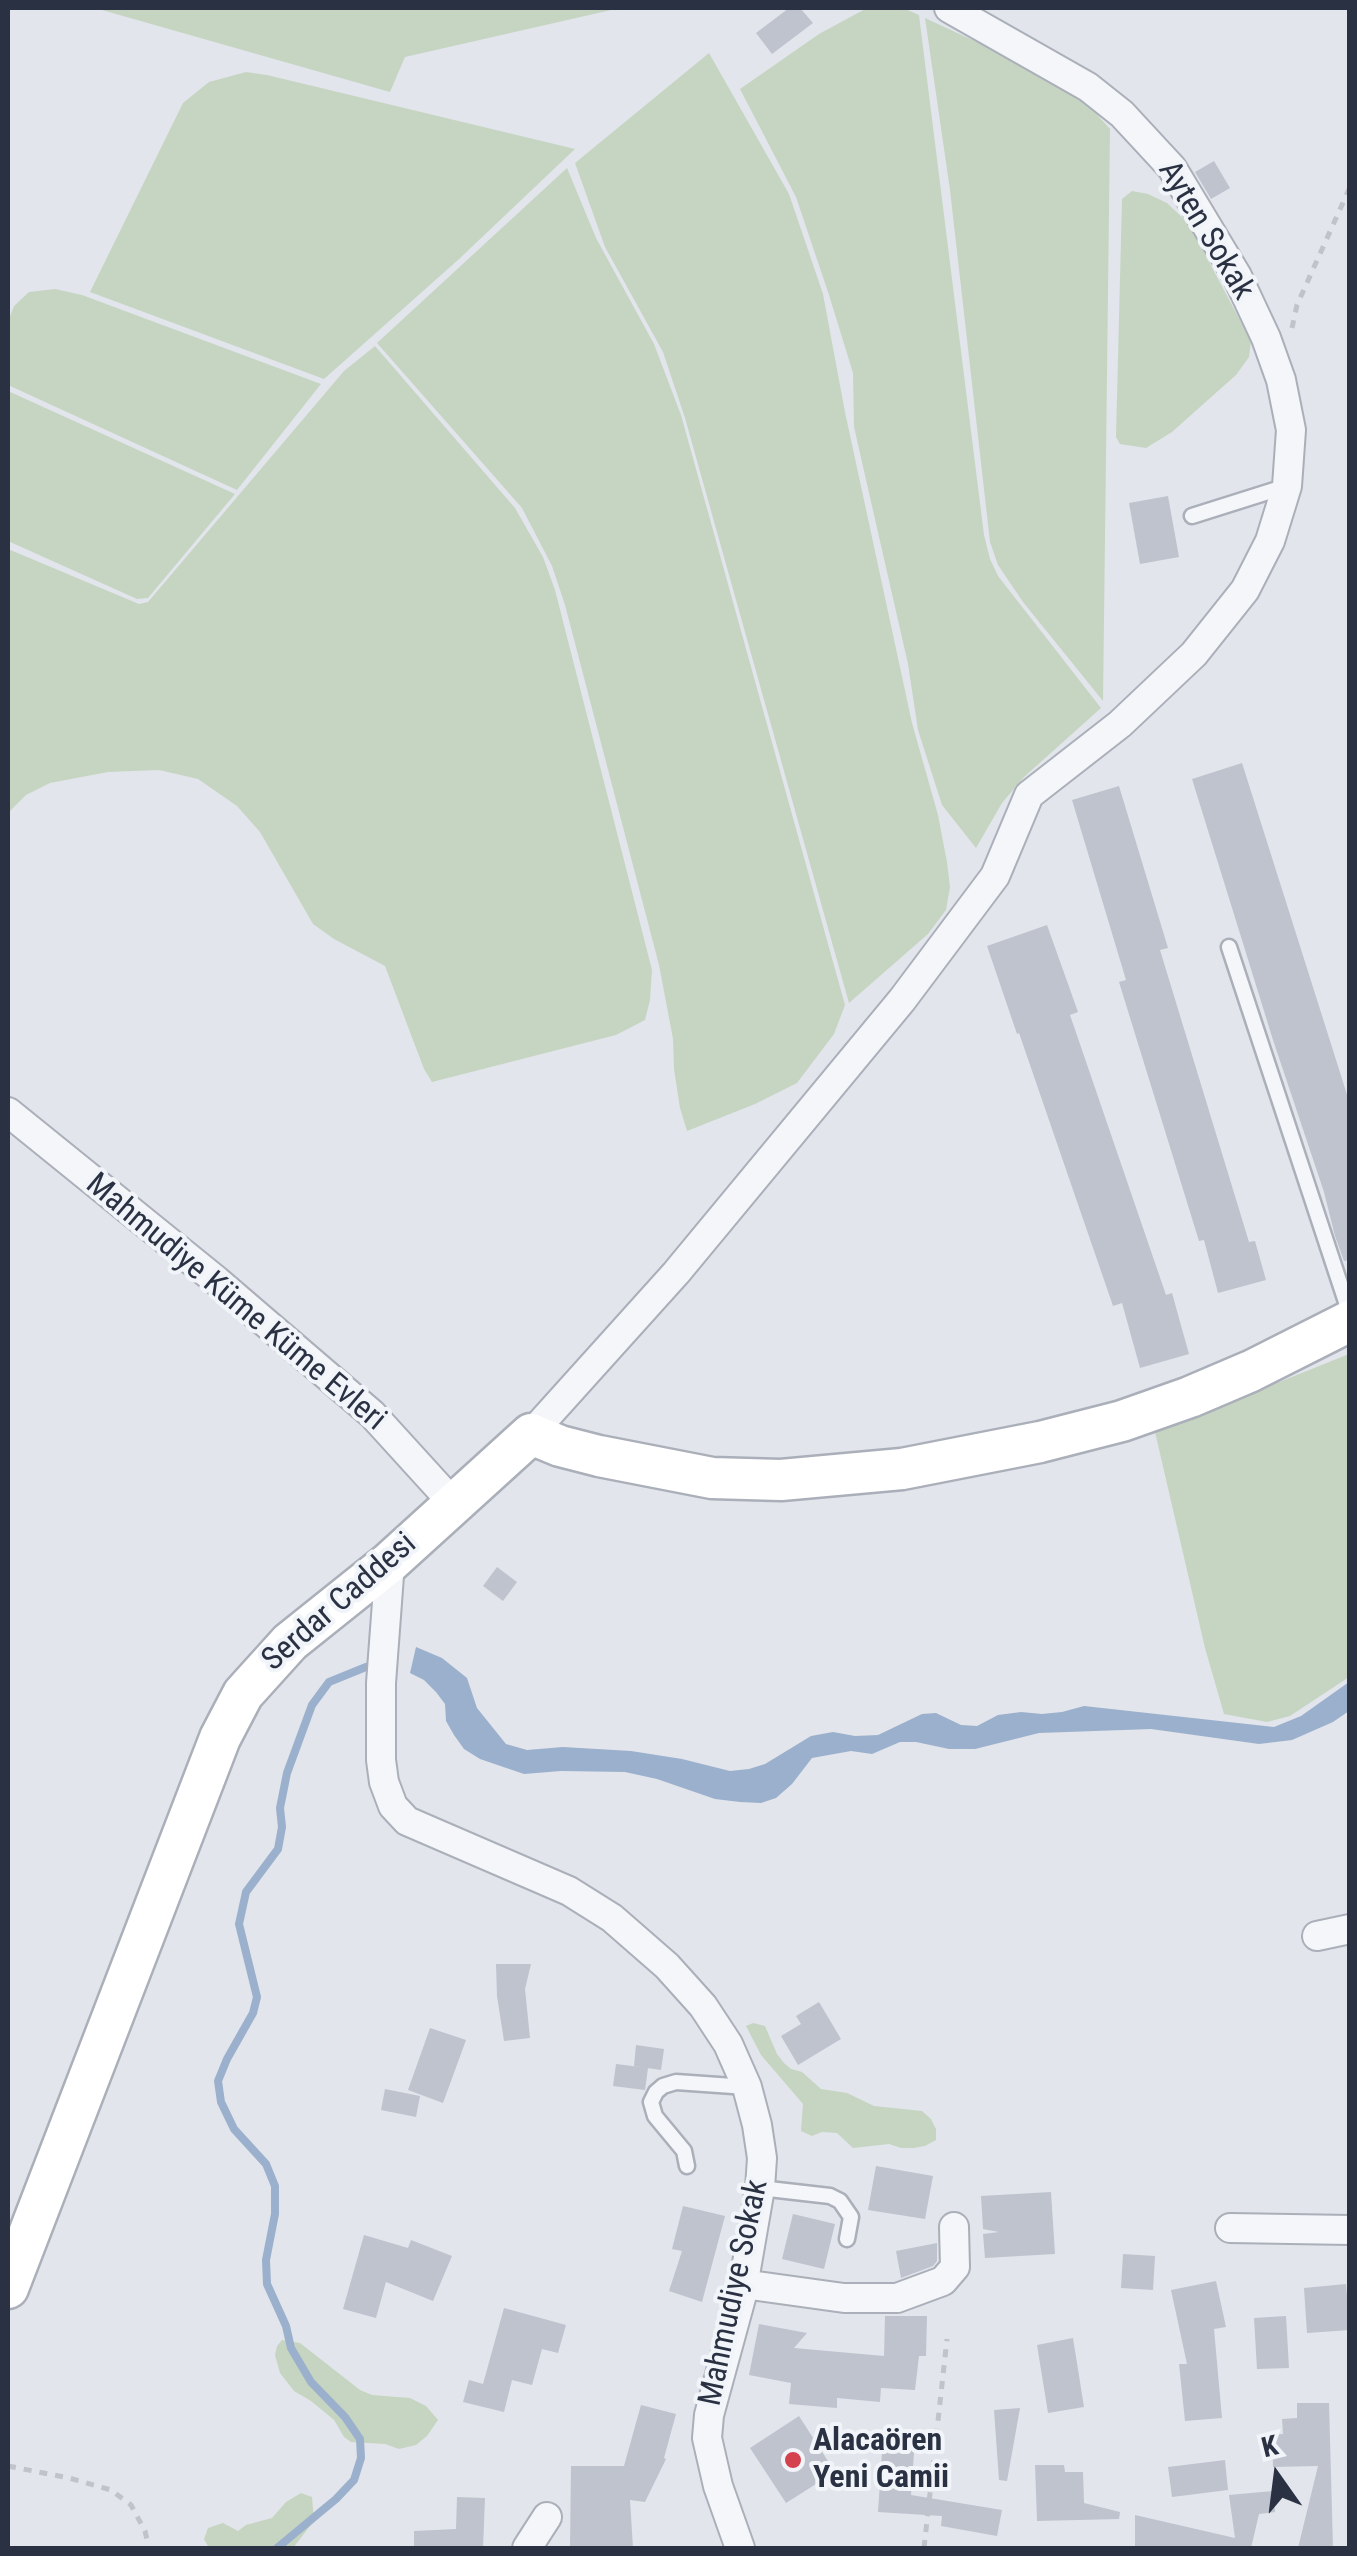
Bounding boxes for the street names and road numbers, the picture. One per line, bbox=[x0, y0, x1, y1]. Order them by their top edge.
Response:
street label: Ayten Sokak bbox=[1149, 155, 1261, 307]
street label: Mahmudiye Küme Küme Evleri bbox=[77, 1166, 393, 1440]
street label: Serdar Caddesi bbox=[255, 1526, 425, 1680]
street label: Mahmudiye Sokak bbox=[692, 2177, 778, 2409]

